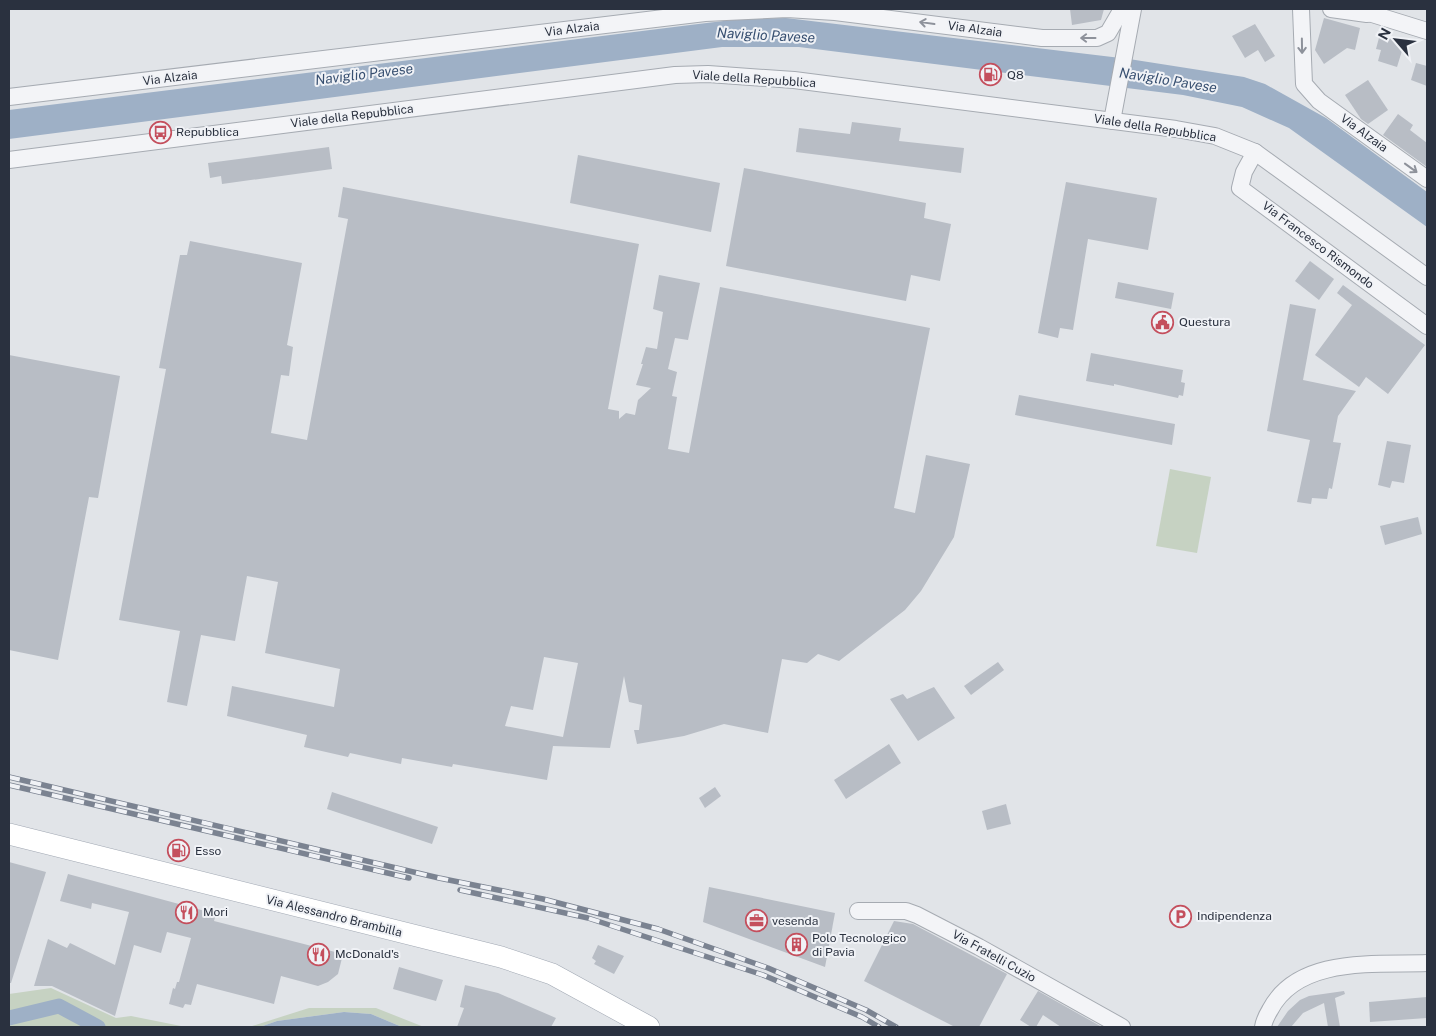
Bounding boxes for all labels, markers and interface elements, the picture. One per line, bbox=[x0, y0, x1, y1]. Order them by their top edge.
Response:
north arrow bbox=[1371, 15, 1421, 65]
one-way arrow bbox=[919, 17, 935, 27]
street label: Via Alzaia bbox=[947, 18, 1003, 40]
street label: Via Alzaia bbox=[544, 19, 600, 39]
water label: Naviglio Pavese bbox=[716, 24, 816, 46]
text: N bbox=[1375, 25, 1394, 42]
one-way arrow bbox=[1081, 33, 1097, 43]
one-way arrow bbox=[1297, 38, 1306, 54]
water label: Naviglio Pavese bbox=[314, 60, 414, 88]
fuel station icon: Q8 bbox=[979, 63, 1003, 87]
water label: Naviglio Pavese bbox=[1118, 64, 1218, 96]
street label: Via Alzaia bbox=[142, 68, 198, 88]
street label: Viale della Repubblica bbox=[692, 68, 816, 90]
place label: Q8 bbox=[1007, 68, 1024, 82]
street label: Viale della Repubblica bbox=[290, 102, 414, 130]
street label: Viale della Repubblica bbox=[1093, 111, 1217, 145]
street label: Via Alzaia bbox=[1338, 111, 1390, 155]
bus stop icon: Repubblica bbox=[148, 120, 172, 144]
place label: Repubblica bbox=[176, 125, 239, 139]
one-way arrow bbox=[1404, 162, 1417, 173]
street label: Via Francesco Rismondo bbox=[1259, 198, 1377, 292]
public building icon: Questura bbox=[1151, 310, 1175, 334]
place label: Questura bbox=[1179, 315, 1230, 329]
fuel station icon: Esso bbox=[167, 839, 191, 863]
place label: Esso bbox=[195, 844, 221, 858]
street label: Via Alessandro Brambilla bbox=[264, 892, 404, 940]
restaurant icon: Mori bbox=[175, 900, 199, 924]
parking icon: Indipendenza bbox=[1169, 904, 1193, 928]
place label: Mori bbox=[203, 905, 228, 919]
office icon: vesenda bbox=[744, 909, 768, 933]
place label: Indipendenza bbox=[1197, 909, 1272, 923]
place label: vesenda bbox=[772, 914, 818, 928]
street label: Via Fratelli Cuzio bbox=[950, 927, 1038, 985]
place label: Polo Tecnologico di Pavia bbox=[812, 931, 907, 959]
building icon: Polo Tecnologico di Pavia bbox=[784, 933, 808, 957]
restaurant icon: McDonald's bbox=[307, 942, 331, 966]
place label: McDonald's bbox=[335, 947, 399, 961]

